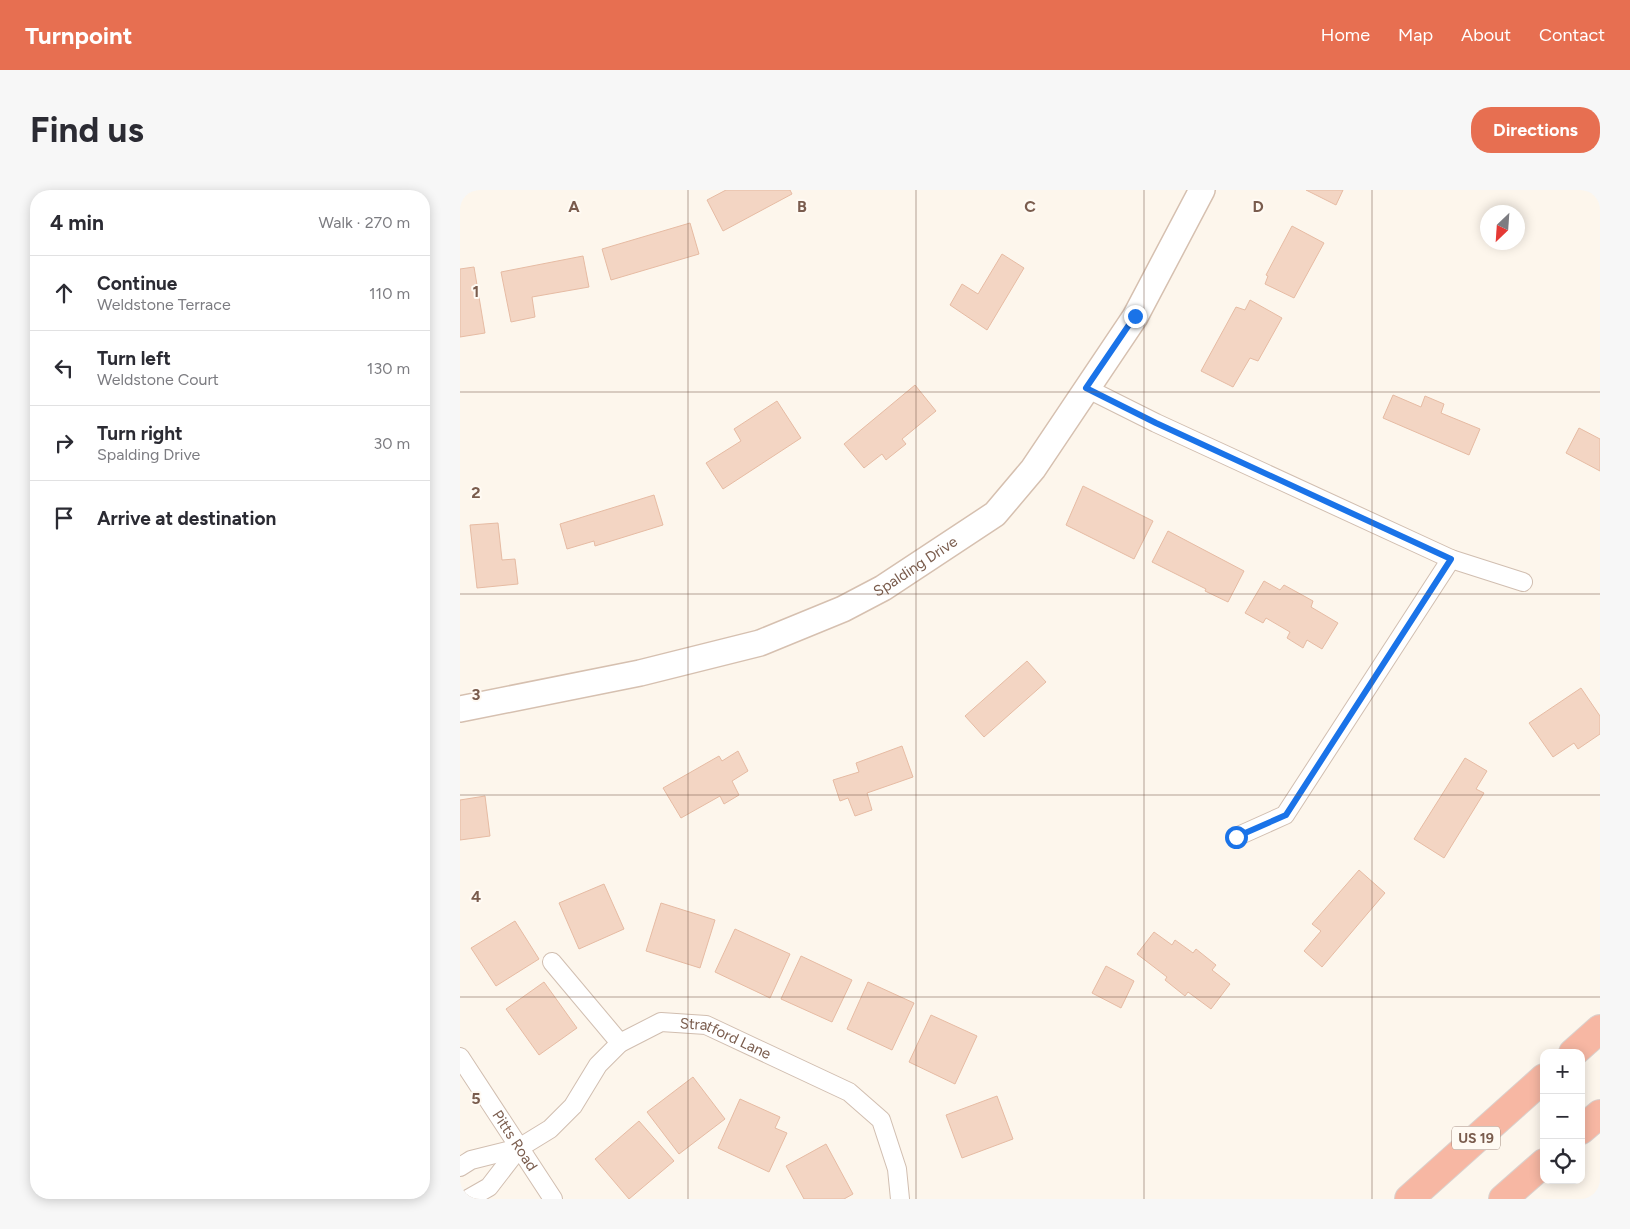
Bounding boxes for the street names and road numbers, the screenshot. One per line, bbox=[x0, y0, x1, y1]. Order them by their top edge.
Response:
street label: Spalding Drive bbox=[870, 532, 961, 600]
street label: Stratford Lane bbox=[679, 1014, 774, 1063]
street label: Pitts Road bbox=[488, 1107, 541, 1174]
road number: US 19 bbox=[1452, 1126, 1500, 1150]

